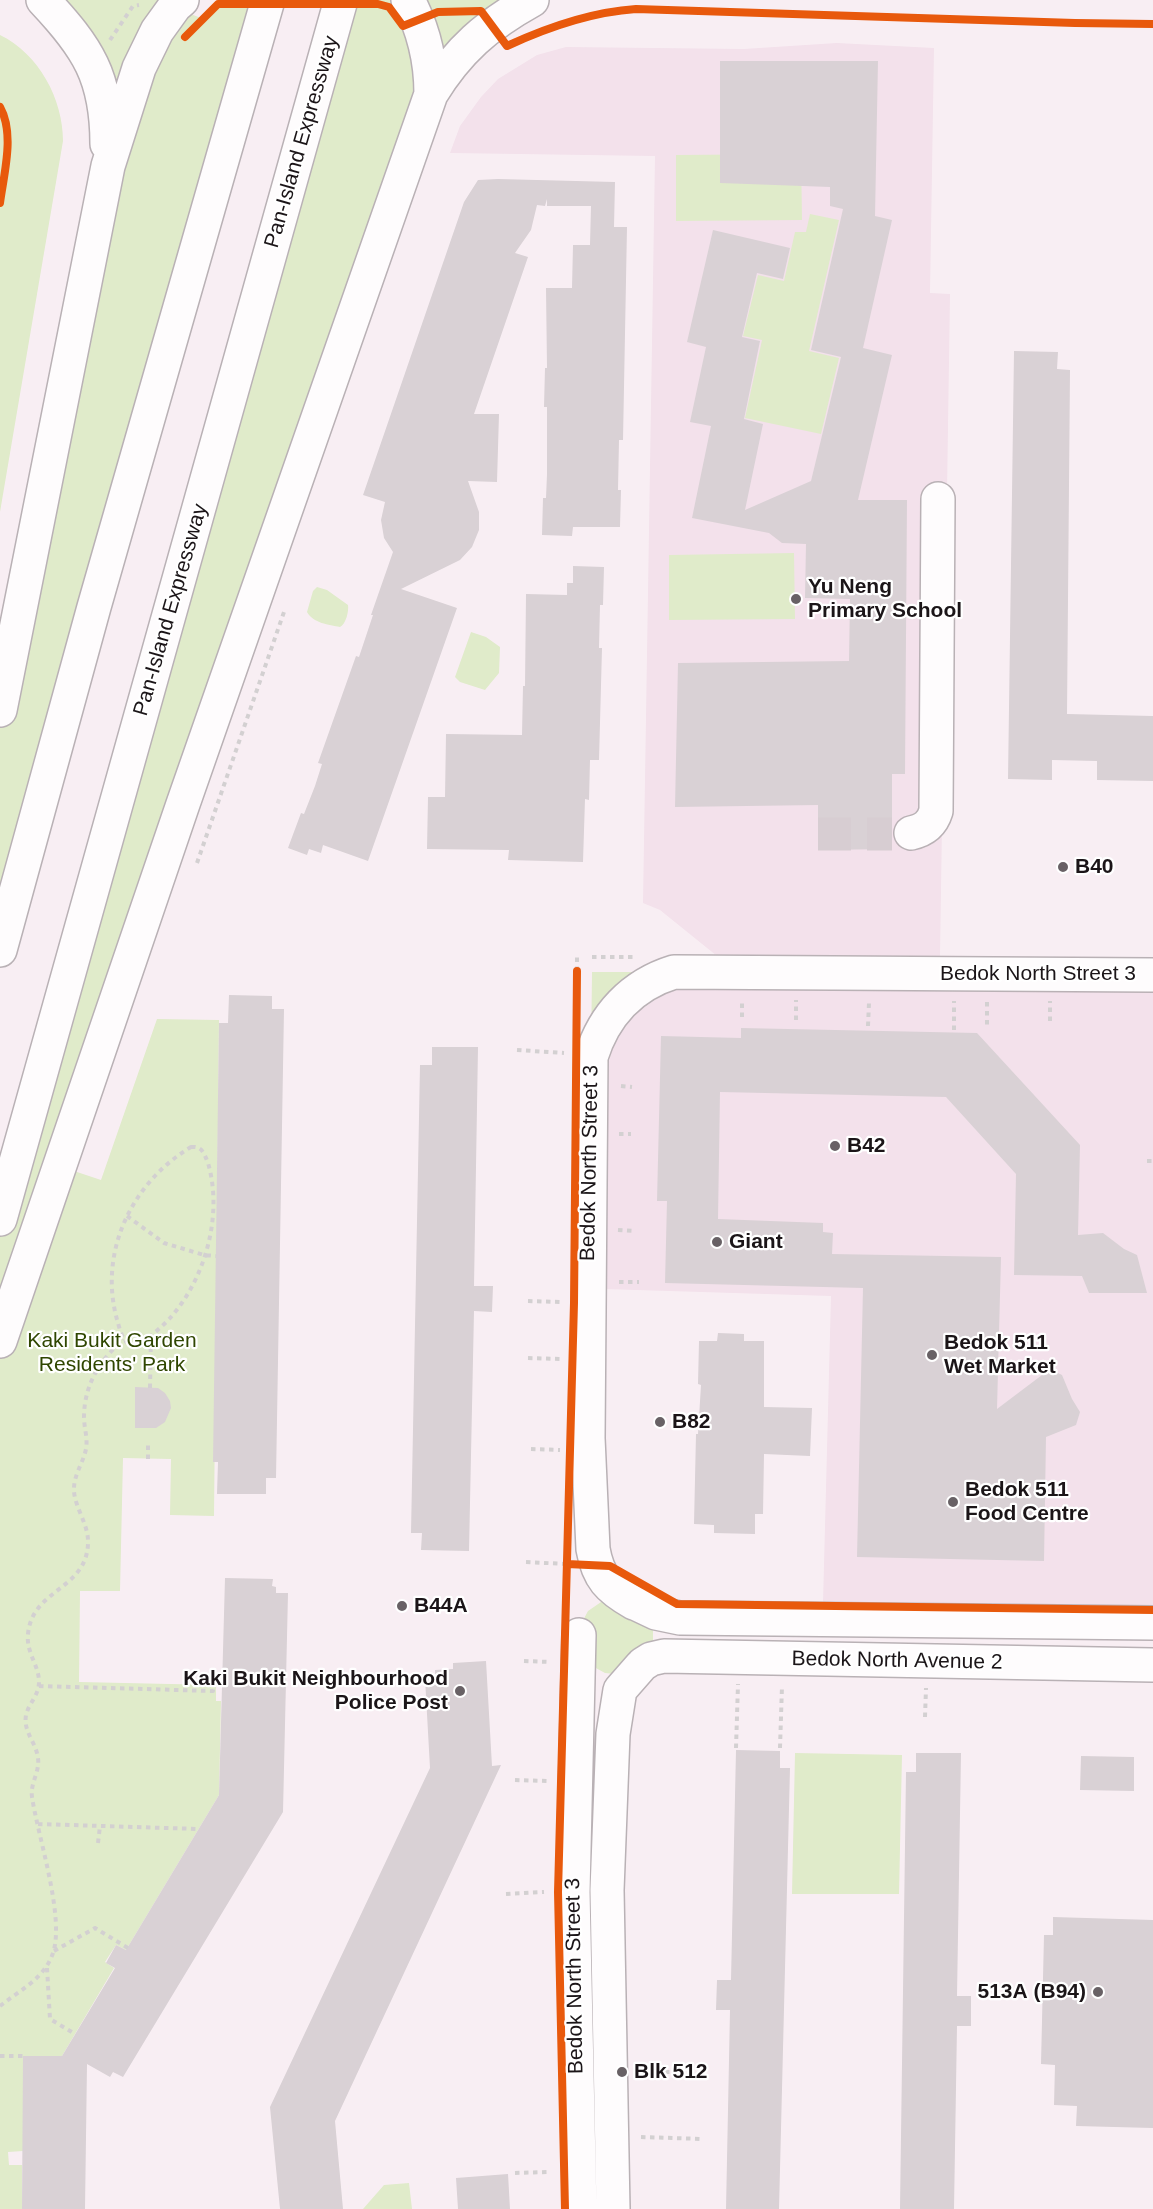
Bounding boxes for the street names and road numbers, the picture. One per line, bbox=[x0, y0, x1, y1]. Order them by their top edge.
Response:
street label: Pan-Island Expressway bbox=[260, 33, 344, 251]
street label: Pan-Island Expressway bbox=[129, 501, 213, 719]
street label: Bedok North Street 3 bbox=[940, 961, 1136, 987]
street label: Bedok North Street 3 bbox=[576, 1065, 604, 1261]
street label: Bedok North Avenue 2 bbox=[791, 1647, 1003, 1675]
street label: Bedok North Street 3 bbox=[561, 1878, 589, 2074]

